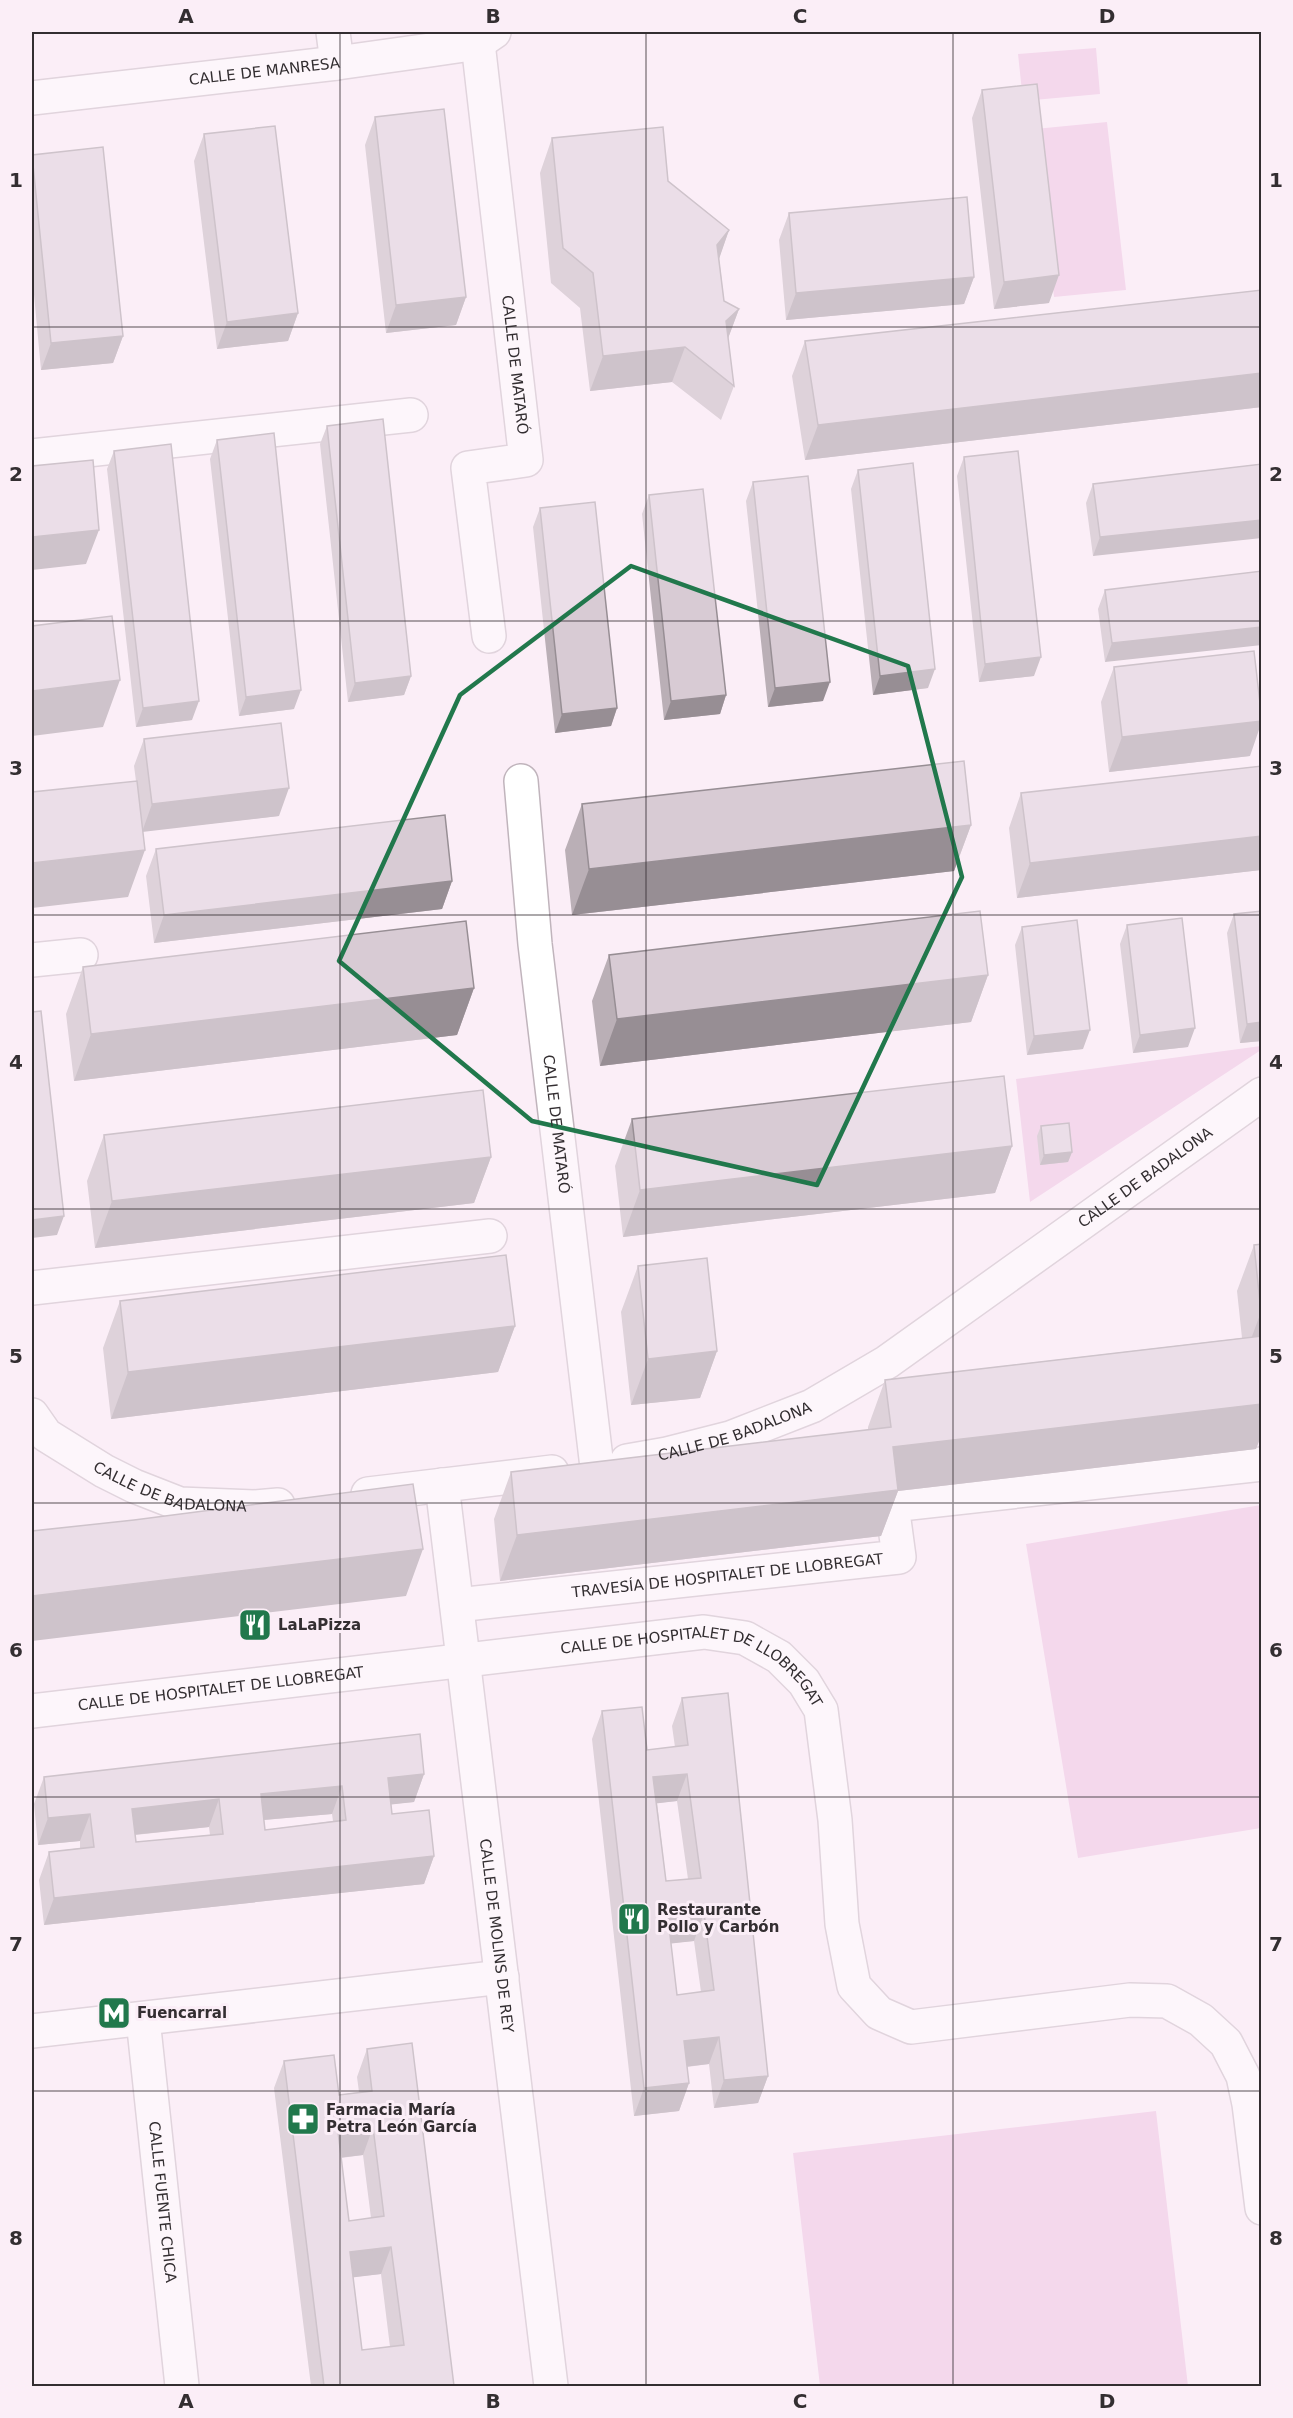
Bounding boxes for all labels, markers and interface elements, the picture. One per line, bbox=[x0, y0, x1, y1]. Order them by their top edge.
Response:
text: A bbox=[178, 4, 194, 28]
text: B bbox=[485, 4, 501, 28]
text: C bbox=[793, 4, 807, 28]
text: D bbox=[1099, 4, 1115, 28]
street label: CALLE DE MANRESA bbox=[188, 54, 342, 89]
text: 1 bbox=[9, 168, 23, 192]
text: 1 bbox=[1269, 168, 1283, 192]
street label: CALLE DE MATARÓ bbox=[498, 294, 533, 436]
text: 2 bbox=[9, 462, 23, 486]
text: 2 bbox=[1269, 462, 1283, 486]
text: 3 bbox=[9, 756, 23, 780]
text: 3 bbox=[1269, 756, 1283, 780]
text: 4 bbox=[9, 1050, 23, 1074]
text: 4 bbox=[1269, 1050, 1283, 1074]
street label: CALLE DE MATARÓ bbox=[539, 1053, 575, 1195]
street label: CALLE DE BADALONA bbox=[1075, 1123, 1216, 1232]
text: 5 bbox=[9, 1344, 23, 1368]
text: 5 bbox=[1269, 1344, 1283, 1368]
street label: CALLE DE BADALONA bbox=[657, 1398, 815, 1464]
street label: CALLE DE BADALONA bbox=[90, 1458, 248, 1516]
street label: TRAVESÍA DE HOSPITALET DE LLOBREGAT bbox=[570, 1550, 885, 1602]
restaurant icon: LaLaPizza bbox=[237, 1607, 273, 1643]
place label: LaLaPizza bbox=[278, 1616, 361, 1634]
street label: CALLE DE HOSPITALET DE LLOBREGAT bbox=[559, 1623, 826, 1711]
text: 6 bbox=[9, 1638, 23, 1662]
text: 6 bbox=[1269, 1638, 1283, 1662]
street label: CALLE DE HOSPITALET DE LLOBREGAT bbox=[77, 1663, 365, 1715]
street label: CALLE DE MOLINS DE REY bbox=[476, 1838, 517, 2035]
restaurant icon: Restaurante Pollo y Carbón bbox=[616, 1901, 652, 1937]
place label: Restaurante Pollo y Carbón bbox=[657, 1901, 779, 1936]
text: 7 bbox=[9, 1932, 23, 1956]
text: 7 bbox=[1269, 1932, 1283, 1956]
metro station icon: Fuencarral bbox=[96, 1995, 132, 2031]
place label: Fuencarral bbox=[137, 2004, 227, 2022]
pharmacy icon: Farmacia María Petra León García bbox=[285, 2101, 321, 2137]
place label: Farmacia María Petra León García bbox=[326, 2101, 477, 2136]
street label: CALLE FUENTE CHICA bbox=[145, 2120, 180, 2284]
text: 8 bbox=[9, 2226, 23, 2250]
text: 8 bbox=[1269, 2226, 1283, 2250]
text: A bbox=[178, 2389, 194, 2413]
text: B bbox=[485, 2389, 501, 2413]
text: C bbox=[793, 2389, 807, 2413]
text: D bbox=[1099, 2389, 1115, 2413]

